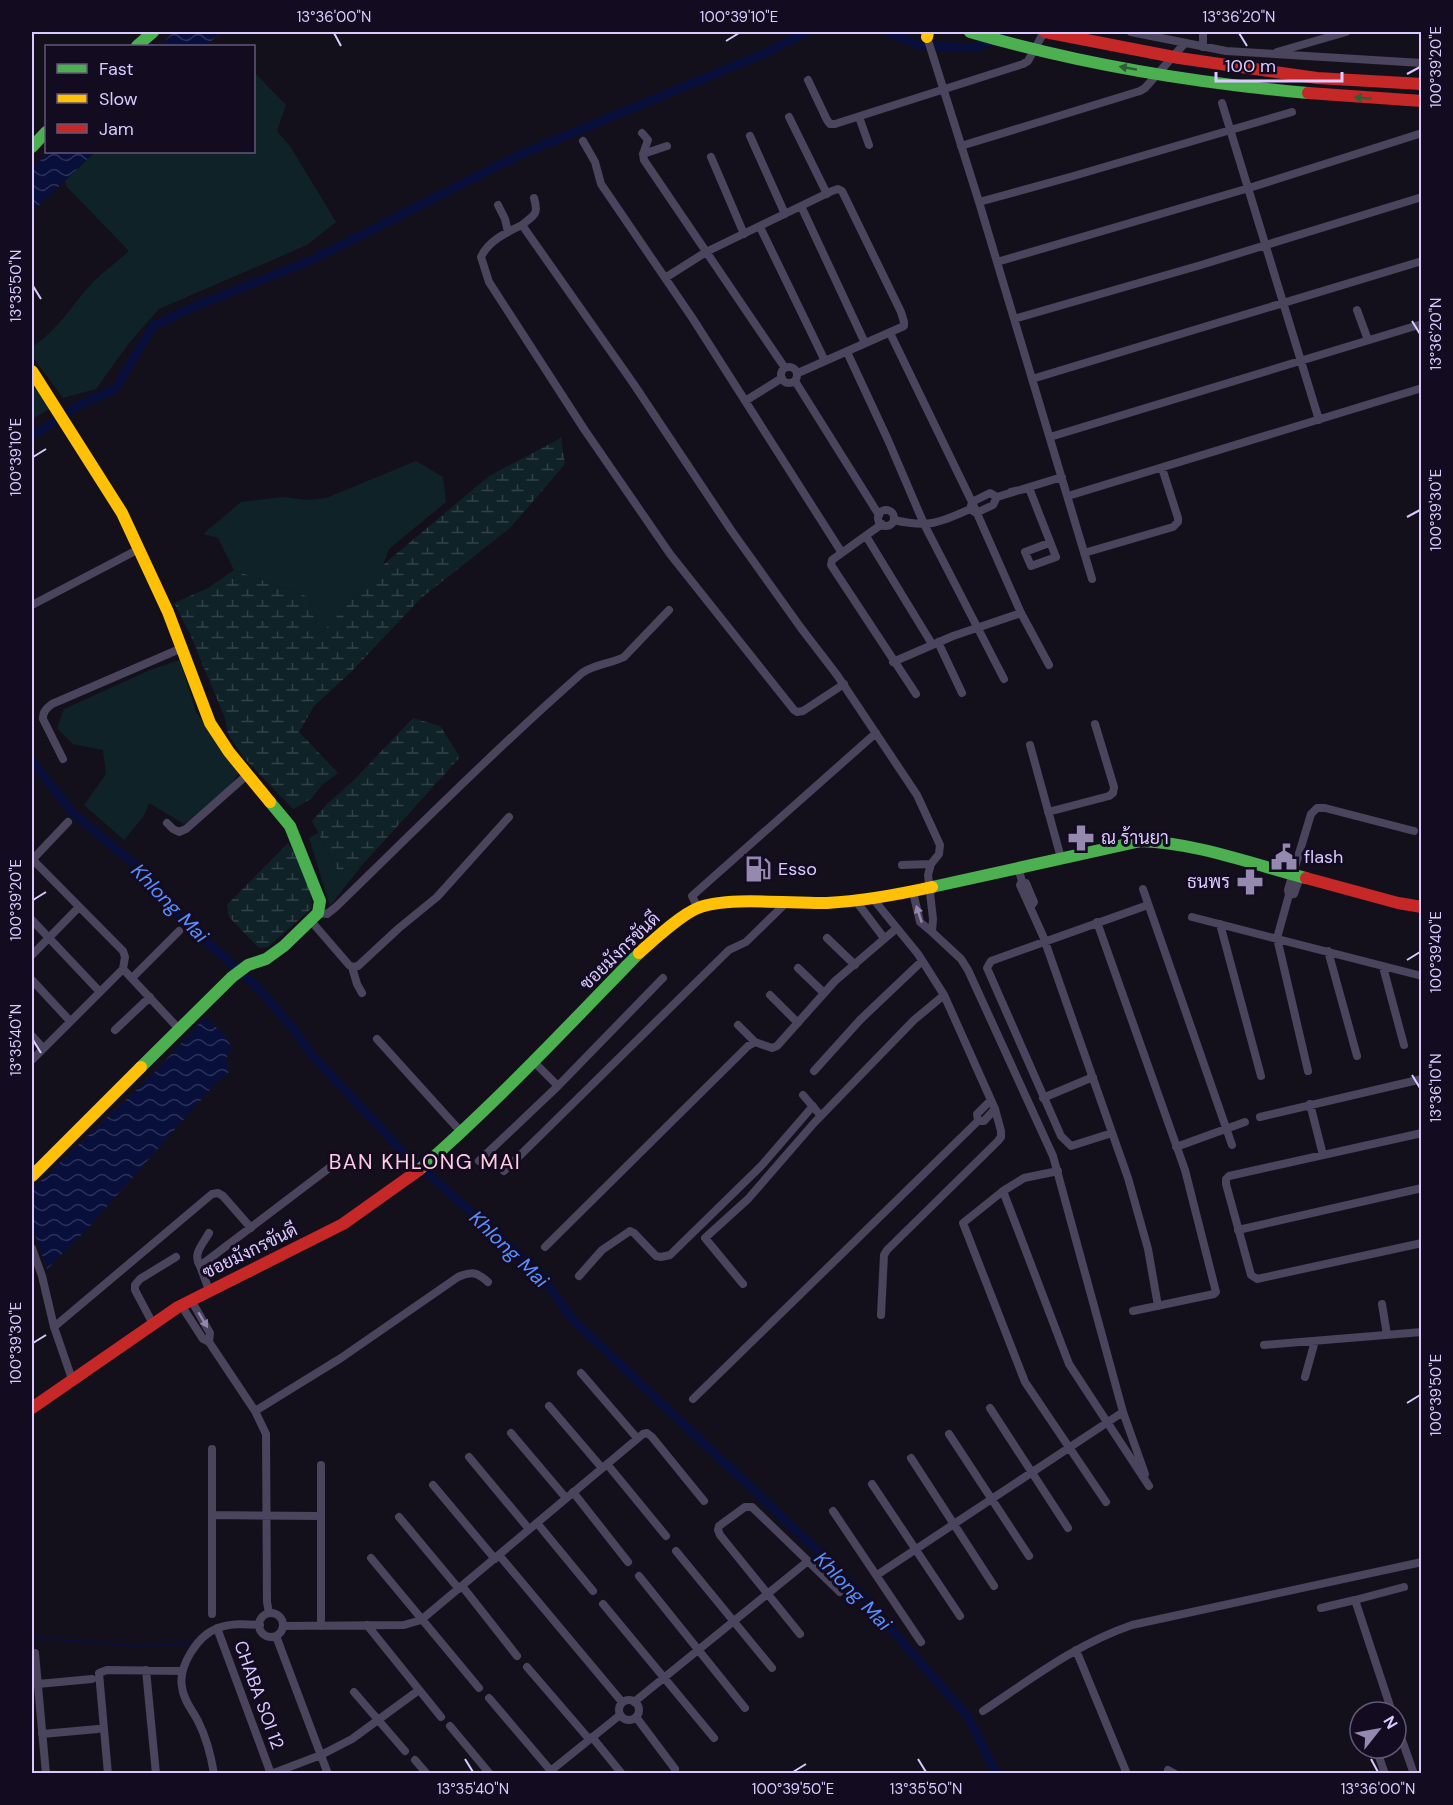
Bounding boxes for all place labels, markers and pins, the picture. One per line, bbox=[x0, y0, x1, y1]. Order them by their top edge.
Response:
pharmacy icon: ณ ร้านยา bbox=[1066, 823, 1096, 853]
place label: ณ ร้านยา bbox=[1101, 826, 1169, 850]
public building icon: flash bbox=[1269, 842, 1299, 872]
place label: flash bbox=[1304, 845, 1343, 869]
fuel station icon: Esso bbox=[743, 854, 773, 884]
place label: Esso bbox=[778, 857, 817, 881]
pharmacy icon: ธนพร bbox=[1235, 867, 1265, 897]
place label: ธนพร bbox=[1187, 870, 1230, 894]

